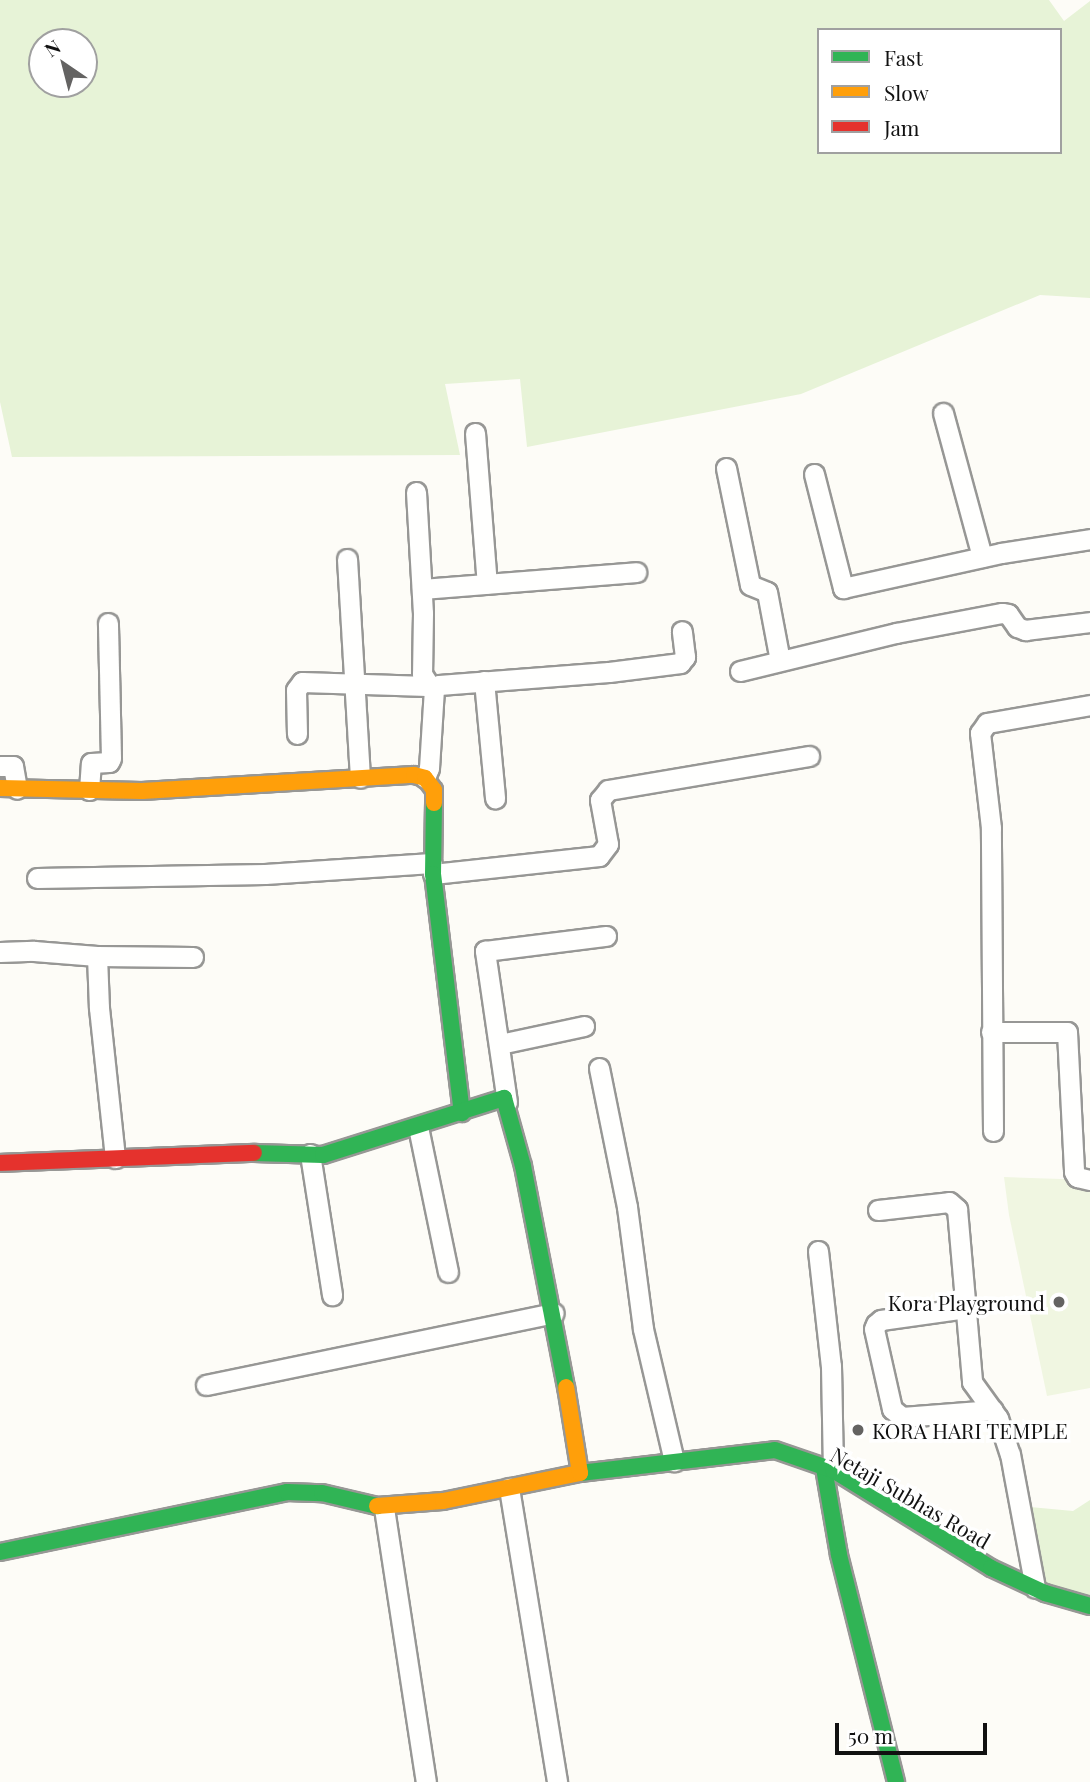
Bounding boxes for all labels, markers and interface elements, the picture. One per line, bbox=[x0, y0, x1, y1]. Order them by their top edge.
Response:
north arrow bbox=[28, 28, 98, 98]
legend bbox=[817, 28, 1062, 154]
text: N bbox=[39, 33, 65, 62]
text: Fast bbox=[884, 43, 923, 71]
text: Slow bbox=[884, 78, 929, 106]
text: Jam bbox=[884, 113, 920, 141]
place label: Kora Playground bbox=[887, 1289, 1045, 1315]
marker: Kora Playground bbox=[1051, 1294, 1067, 1310]
place label: KORA HARI TEMPLE bbox=[872, 1417, 1068, 1443]
marker: KORA HARI TEMPLE bbox=[850, 1422, 866, 1438]
street label: Netaji Subhas Road bbox=[827, 1441, 995, 1553]
scale bar bbox=[838, 1708, 990, 1752]
text: 50 m bbox=[848, 1721, 893, 1749]

